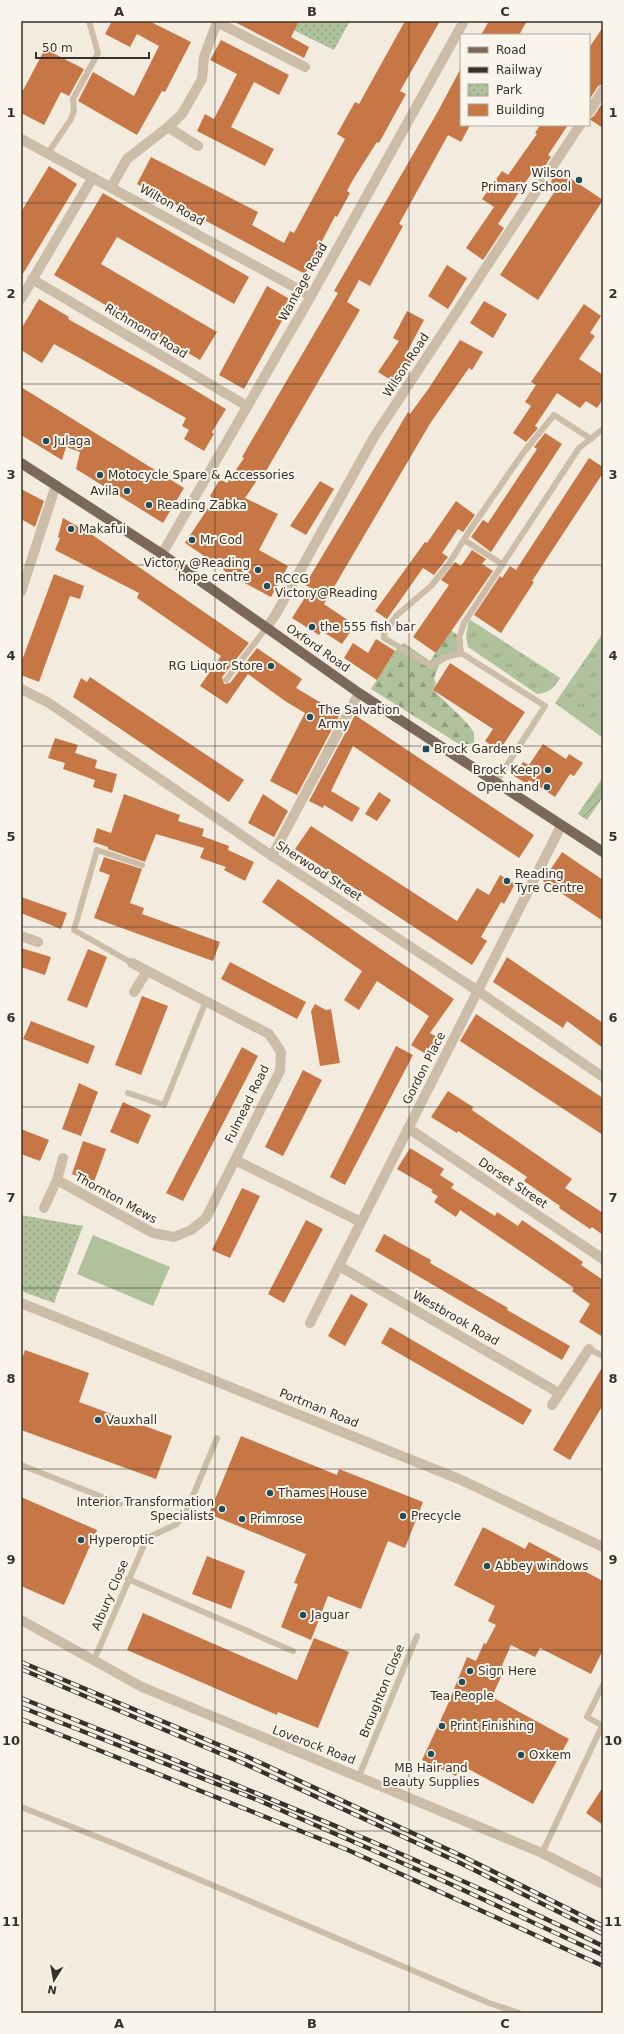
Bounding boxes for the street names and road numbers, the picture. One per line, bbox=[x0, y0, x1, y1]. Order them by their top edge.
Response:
street label: Wilton Road bbox=[137, 181, 207, 229]
street label: Wantage Road bbox=[276, 241, 330, 323]
street label: Richmond Road bbox=[102, 301, 190, 361]
street label: Wilson Road bbox=[380, 330, 432, 400]
street label: Oxford Road bbox=[284, 621, 352, 675]
street label: Sherwood Street bbox=[273, 838, 365, 904]
street label: Gordon Place bbox=[400, 1029, 448, 1107]
street label: Fulmead Road bbox=[222, 1063, 272, 1145]
street label: Dorset Street bbox=[476, 1155, 550, 1211]
street label: Thornton Mews bbox=[72, 1169, 160, 1226]
street label: Westbrook Road bbox=[410, 1288, 502, 1348]
street label: Portman Road bbox=[277, 1386, 361, 1430]
street label: Albury Close bbox=[89, 1558, 131, 1632]
street label: Broughton Close bbox=[357, 1642, 407, 1740]
street label: Loverock Road bbox=[271, 1723, 357, 1767]

